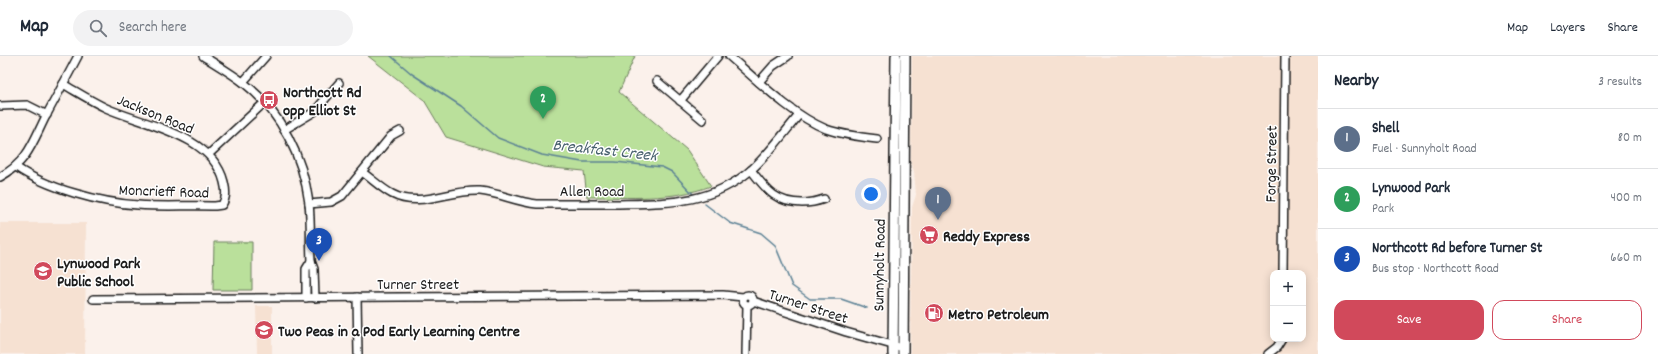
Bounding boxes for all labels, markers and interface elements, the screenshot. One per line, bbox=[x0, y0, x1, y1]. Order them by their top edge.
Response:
search box bbox=[73, 10, 353, 46]
text: Map bbox=[20, 14, 49, 41]
icon: search bbox=[87, 17, 109, 39]
text: Search here bbox=[119, 17, 187, 39]
text: Map bbox=[1507, 18, 1528, 38]
text: Layers bbox=[1550, 18, 1585, 38]
text: Share bbox=[1607, 18, 1638, 38]
text: Nearby bbox=[1334, 70, 1378, 94]
text: 3 results bbox=[1598, 73, 1642, 92]
place label: Northcott Rd opp Elliot St bbox=[283, 82, 362, 123]
pin: 2 bbox=[530, 86, 556, 119]
street label: Jackson Road bbox=[113, 89, 197, 141]
bus stop icon: Northcott Rd opp Elliot St bbox=[258, 89, 280, 111]
text: Shell bbox=[1372, 118, 1399, 140]
street label: Forge Street bbox=[1260, 125, 1285, 203]
text: 1 bbox=[1346, 129, 1348, 148]
text: 80 m bbox=[1618, 129, 1642, 148]
water label: Breakfast Creek bbox=[551, 135, 660, 170]
text: Fuel · Sunnyholt Road bbox=[1372, 140, 1477, 159]
text: Lynwood Park bbox=[1372, 178, 1450, 200]
street label: Moncrieff Road bbox=[118, 179, 210, 206]
street label: Allen Road bbox=[560, 181, 624, 204]
your location bbox=[861, 184, 881, 204]
pin: 1 bbox=[925, 187, 951, 220]
text: 2 bbox=[1344, 189, 1350, 208]
text: 400 m bbox=[1611, 189, 1642, 208]
text: Park bbox=[1372, 200, 1394, 219]
street label: Sunnyholt Road bbox=[868, 218, 893, 312]
supermarket icon: Reddy Express bbox=[918, 224, 940, 246]
place label: Reddy Express bbox=[943, 226, 1030, 249]
pin: 3 bbox=[306, 228, 332, 261]
text: Northcott Rd before Turner St bbox=[1372, 238, 1542, 260]
text: 3 bbox=[1344, 249, 1350, 268]
text: 660 m bbox=[1610, 249, 1642, 268]
place label: Lynwood Park Public School bbox=[57, 253, 141, 294]
school or university icon: Lynwood Park Public School bbox=[32, 260, 54, 282]
text: Bus stop · Northcott Road bbox=[1372, 260, 1499, 279]
map controls bbox=[1270, 270, 1306, 342]
button: + bbox=[1270, 270, 1306, 306]
street label: Turner Street bbox=[377, 274, 459, 297]
street label: Turner Street bbox=[766, 284, 851, 331]
button: Save bbox=[1334, 300, 1484, 340]
button: Share bbox=[1492, 300, 1642, 340]
fuel station icon: Metro Petroleum bbox=[923, 302, 945, 324]
place label: Metro Petroleum bbox=[948, 304, 1049, 327]
button: − bbox=[1270, 306, 1306, 342]
school or university icon: Two Peas in a Pod Early Learning Centre bbox=[253, 319, 275, 341]
place label: Two Peas in a Pod Early Learning Centre bbox=[278, 321, 520, 344]

